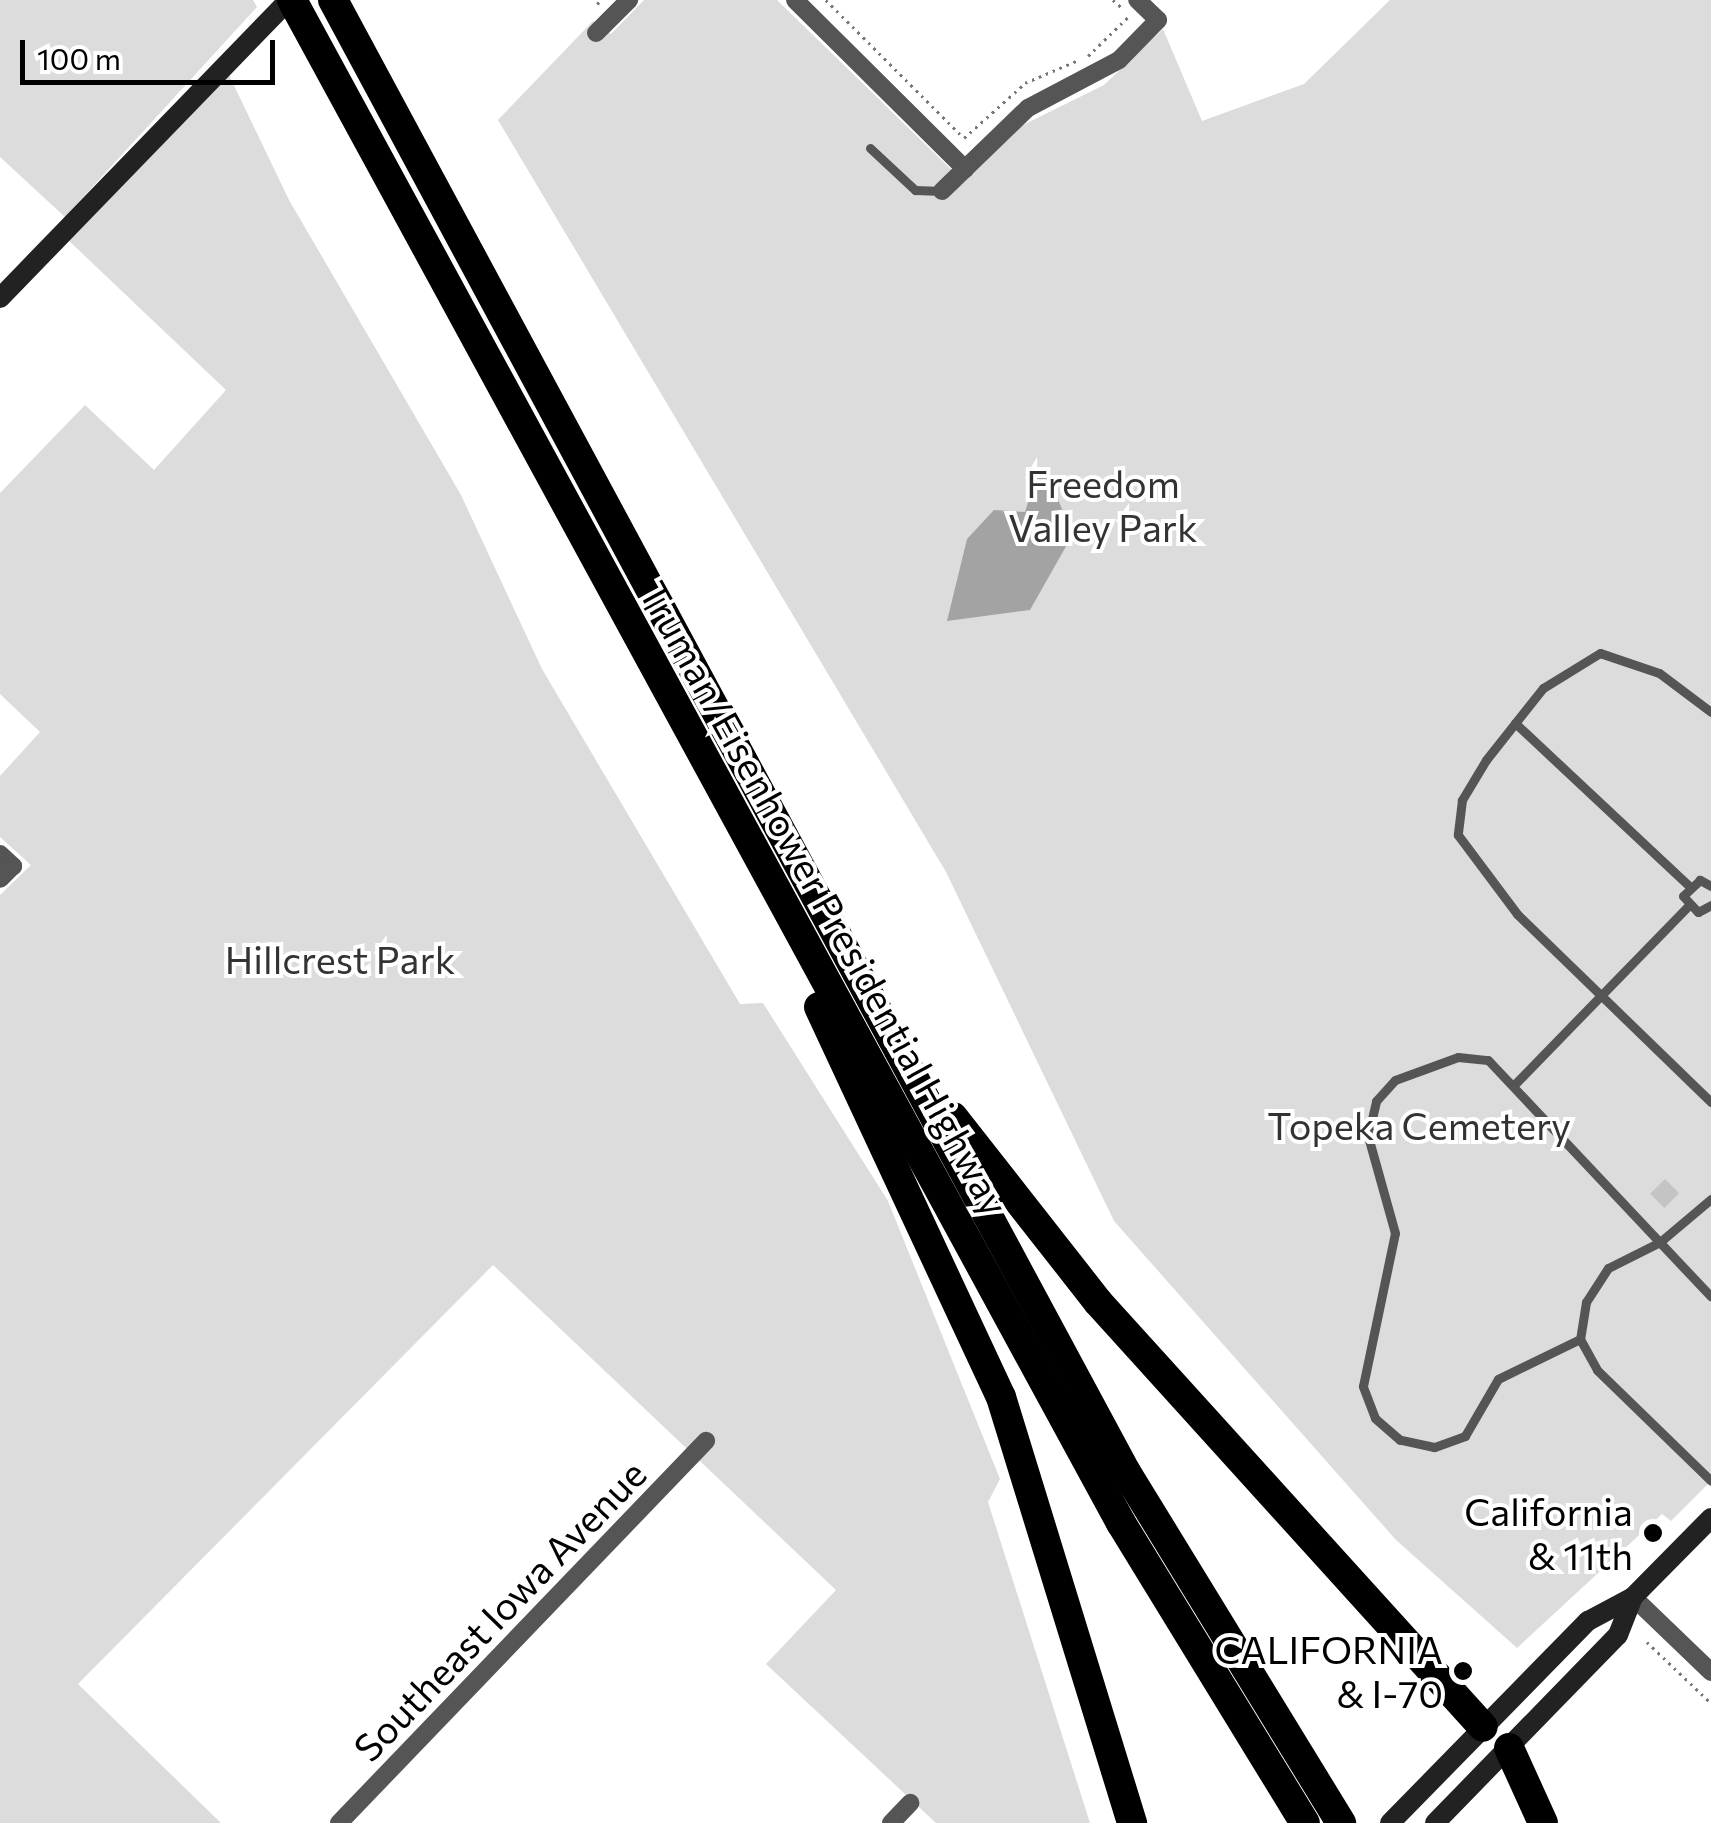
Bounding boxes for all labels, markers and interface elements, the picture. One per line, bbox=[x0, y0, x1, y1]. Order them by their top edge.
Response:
scale bar bbox=[25, 20, 280, 82]
text: 100 m bbox=[37, 39, 121, 76]
park label: Freedom Valley Park bbox=[1008, 460, 1198, 550]
street label: Truman/Eisenhower Presidential Highway bbox=[631, 573, 1019, 1223]
park label: Hillcrest Park bbox=[225, 936, 455, 982]
park label: Topeka Cemetery bbox=[1267, 1102, 1571, 1148]
street label: Southeast Iowa Avenue bbox=[344, 1450, 654, 1770]
place label: California & 11th bbox=[1464, 1488, 1633, 1578]
marker: California & 11th bbox=[1642, 1522, 1664, 1544]
place label: CALIFORNIA & I-70 bbox=[1215, 1626, 1443, 1716]
marker: CALIFORNIA & I-70 bbox=[1452, 1660, 1474, 1682]

